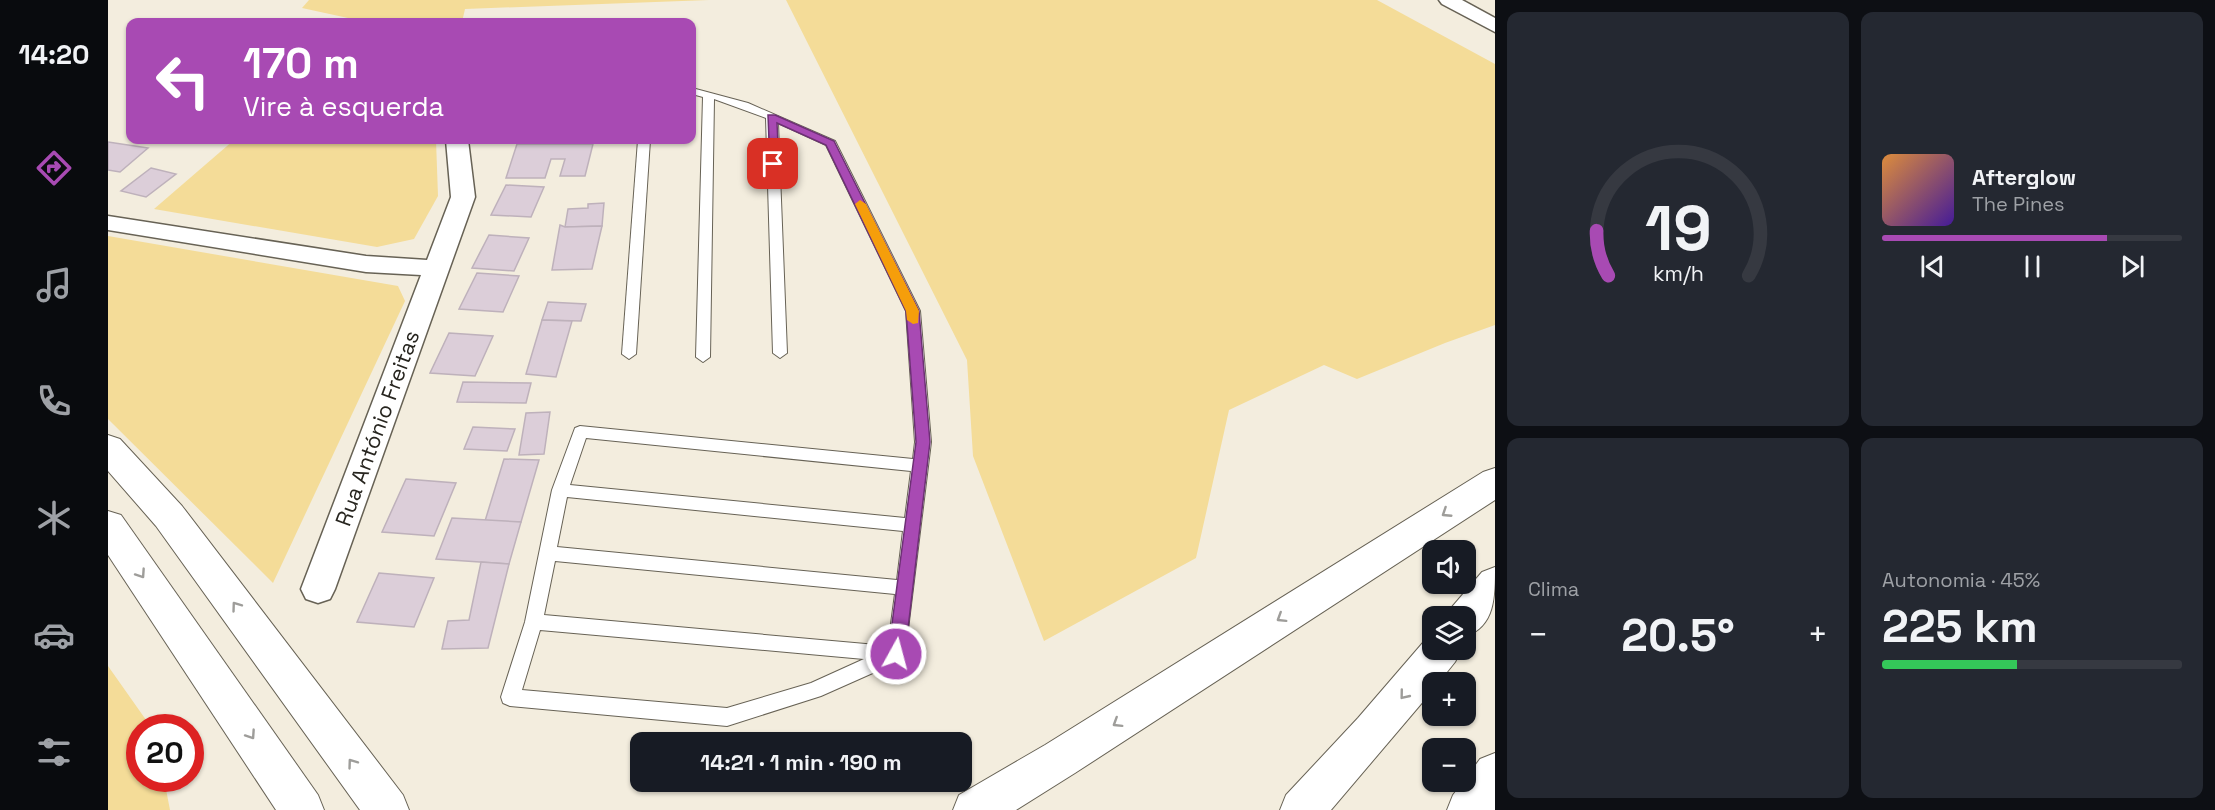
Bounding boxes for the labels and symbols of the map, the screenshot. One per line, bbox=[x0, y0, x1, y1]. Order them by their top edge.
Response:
pin bbox=[747, 138, 798, 189]
street label: Rua António Freitas bbox=[329, 326, 425, 530]
one-way arrow bbox=[1442, 506, 1452, 518]
one-way arrow bbox=[134, 567, 145, 578]
one-way arrow bbox=[232, 602, 243, 613]
one-way arrow bbox=[1277, 611, 1287, 623]
position arrow bbox=[864, 622, 928, 686]
one-way arrow bbox=[1400, 688, 1411, 699]
speed limit sign: 20 bbox=[126, 714, 204, 792]
one-way arrow bbox=[1113, 716, 1124, 727]
one-way arrow bbox=[243, 728, 254, 739]
one-way arrow bbox=[348, 759, 359, 770]

